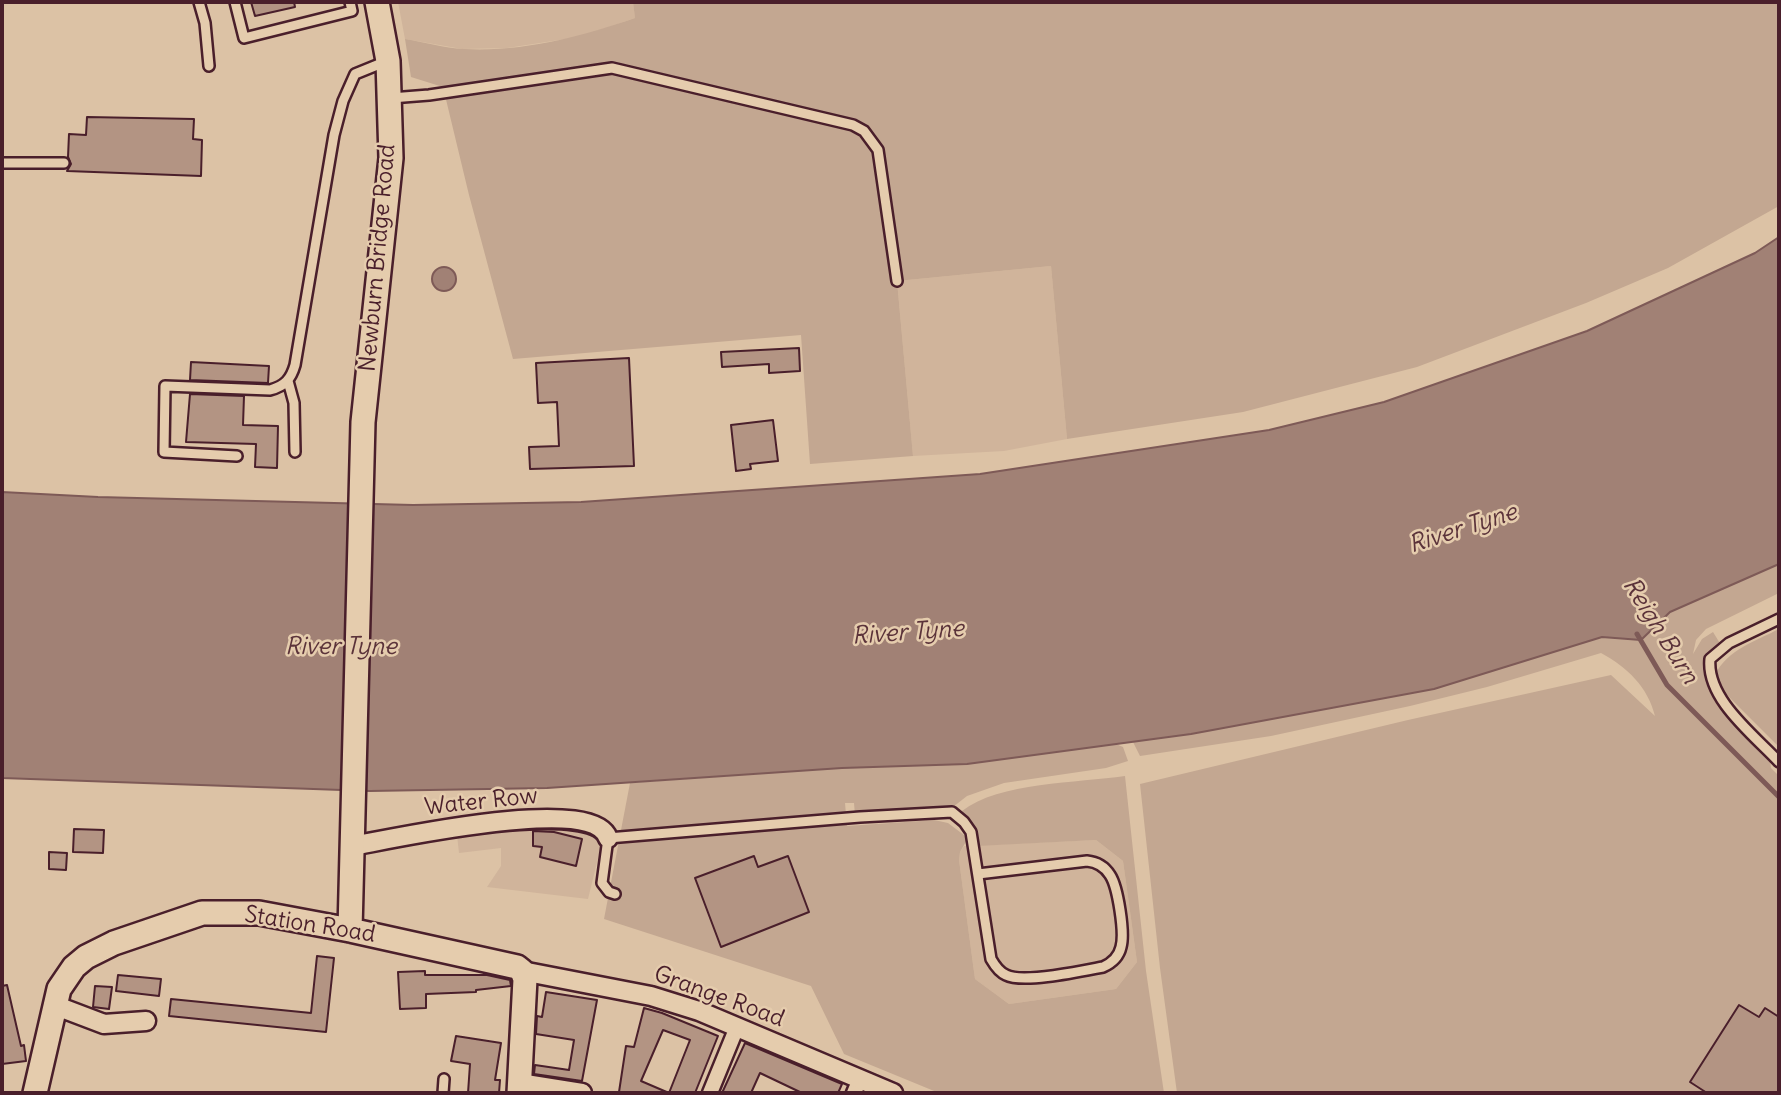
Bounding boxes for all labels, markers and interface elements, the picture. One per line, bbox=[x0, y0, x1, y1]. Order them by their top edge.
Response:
street label: Newburn Bridge Road bbox=[354, 143, 402, 373]
water label: River Tyne bbox=[1405, 498, 1521, 560]
water label: Reigh Burn bbox=[1616, 573, 1704, 689]
water label: River Tyne bbox=[851, 615, 965, 651]
water label: River Tyne bbox=[285, 633, 397, 661]
street label: Water Row bbox=[423, 782, 539, 822]
street label: Station Road bbox=[243, 901, 377, 949]
street label: Grange Road bbox=[650, 961, 788, 1033]

